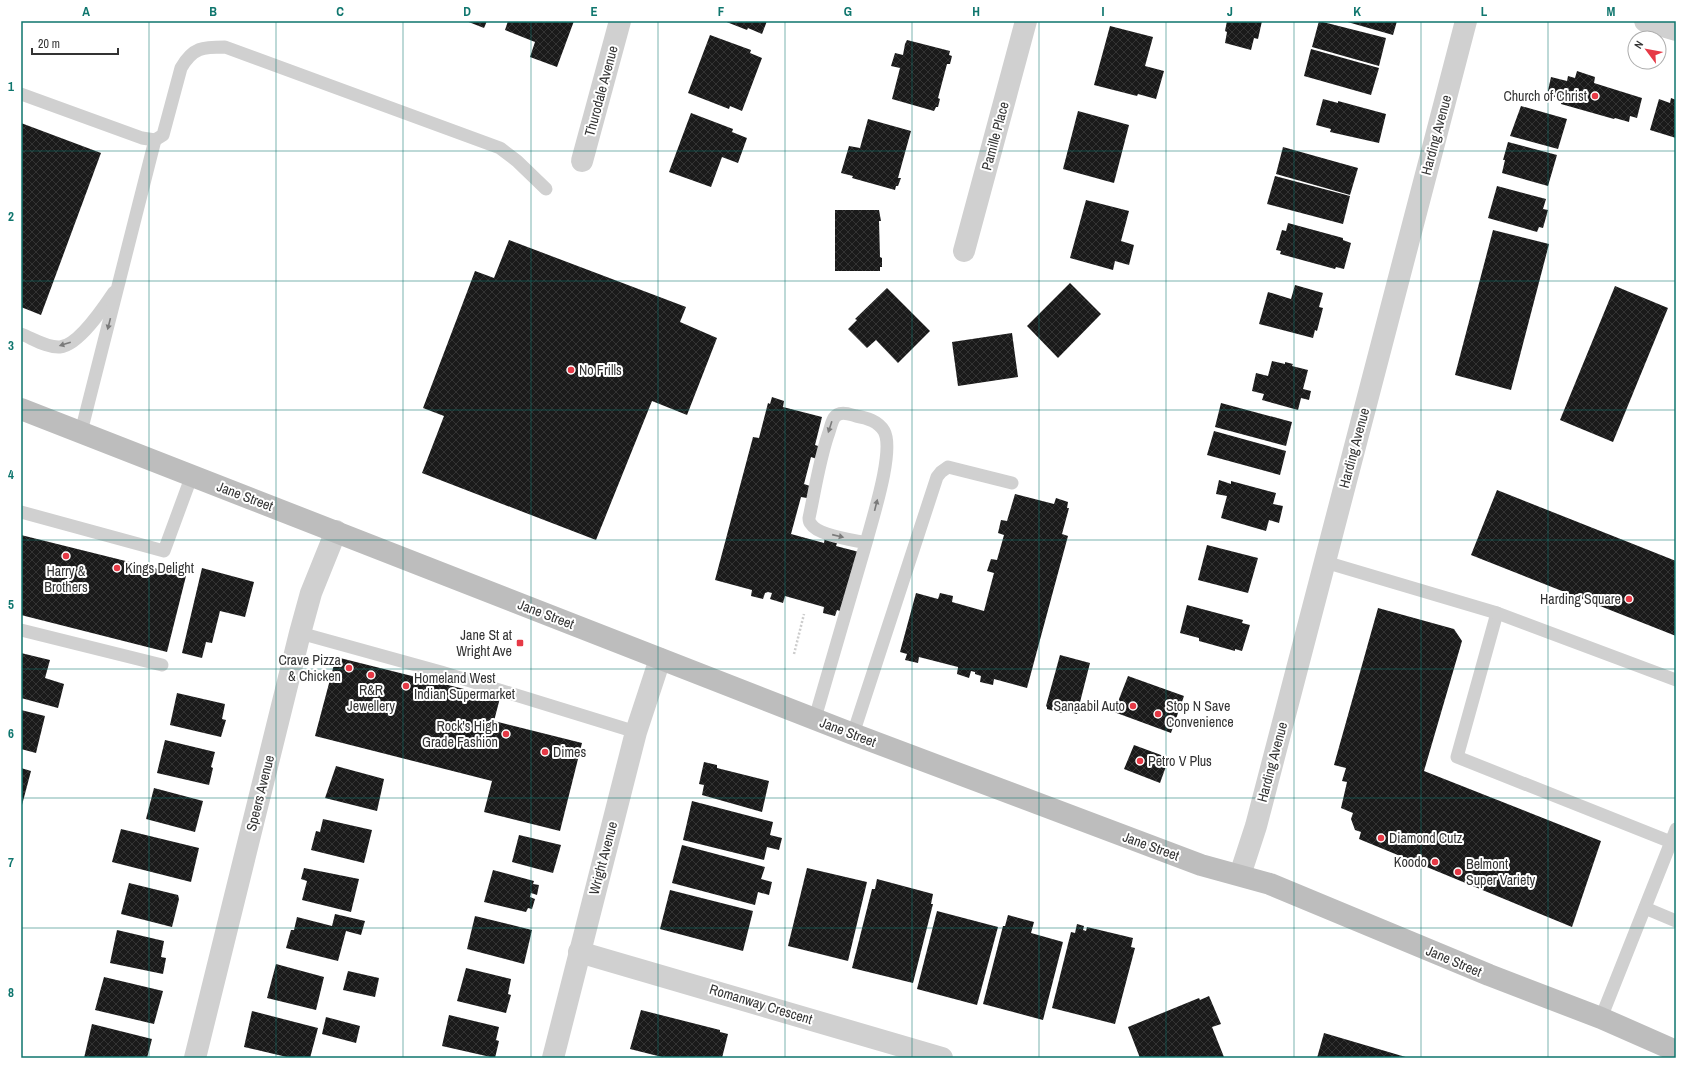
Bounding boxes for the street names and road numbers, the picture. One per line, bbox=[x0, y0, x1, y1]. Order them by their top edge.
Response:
street label: Thurodale Avenue bbox=[580, 44, 622, 138]
street label: Harding Avenue bbox=[1417, 93, 1455, 177]
street label: Pamille Place bbox=[977, 100, 1013, 172]
street label: Harding Avenue bbox=[1335, 406, 1373, 490]
street label: Jane Street bbox=[214, 477, 276, 515]
street label: Jane Street bbox=[515, 595, 577, 633]
street label: Jane Street bbox=[817, 713, 879, 751]
street label: Harding Avenue bbox=[1253, 720, 1291, 804]
street label: Speers Avenue bbox=[242, 753, 278, 833]
street label: Wright Avenue bbox=[585, 819, 621, 897]
street label: Jane Street bbox=[1120, 828, 1182, 864]
street label: Jane Street bbox=[1423, 941, 1485, 981]
street label: Romanway Crescent bbox=[707, 980, 815, 1028]

